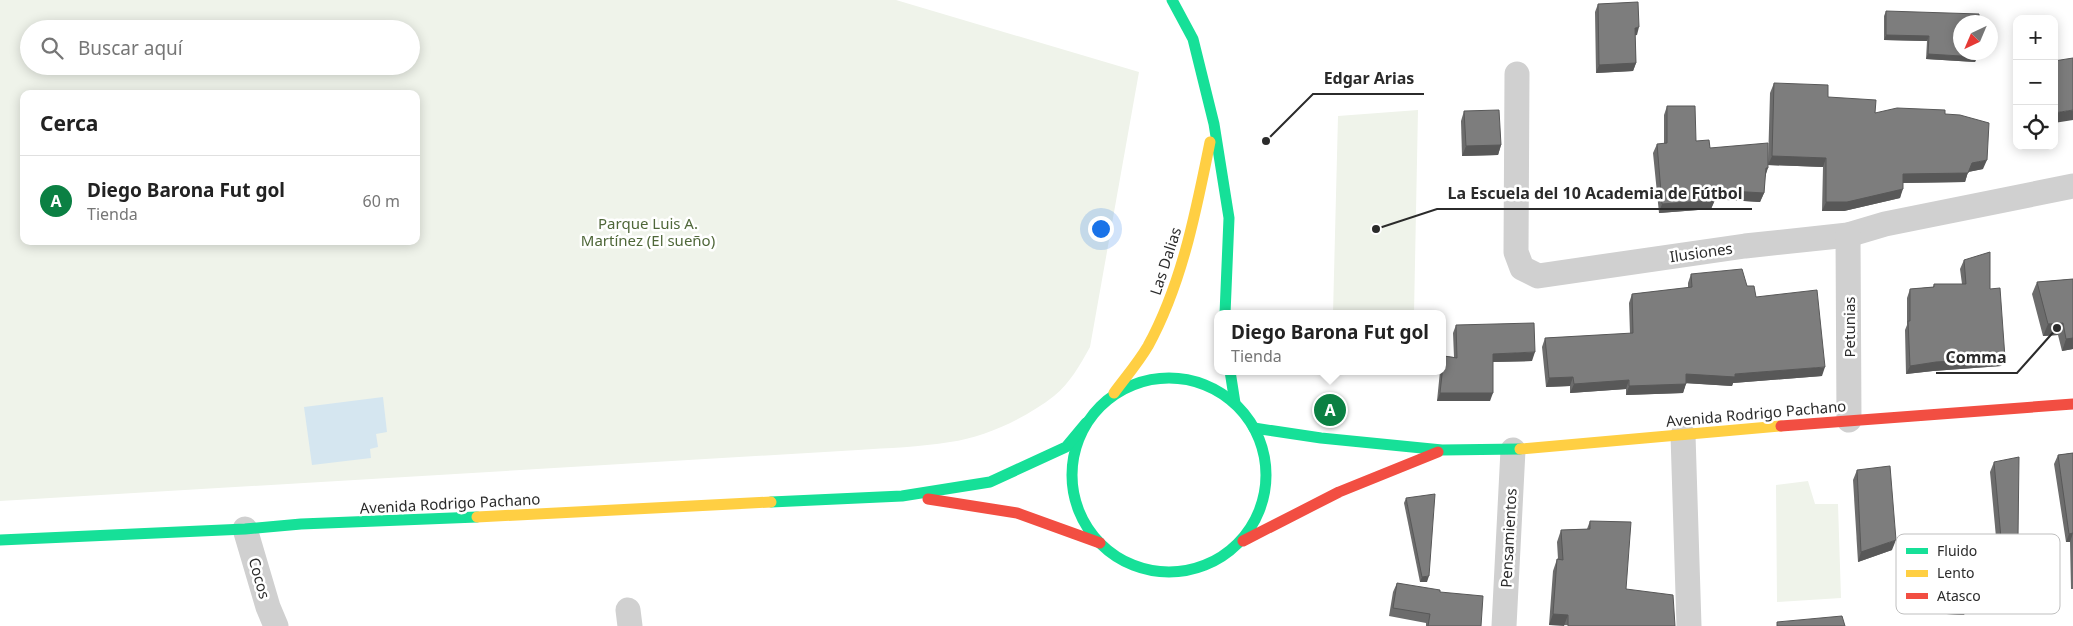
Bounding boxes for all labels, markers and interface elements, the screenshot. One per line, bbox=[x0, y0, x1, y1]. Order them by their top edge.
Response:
north arrow bbox=[1953, 15, 1998, 60]
map controls bbox=[2013, 15, 2058, 150]
button: + bbox=[2013, 15, 2058, 60]
search box bbox=[20, 20, 420, 75]
icon: search bbox=[38, 34, 66, 62]
text: Buscar aquí bbox=[78, 35, 183, 61]
button: − bbox=[2013, 60, 2058, 105]
callout: Edgar Arias bbox=[1313, 63, 1424, 94]
text: Edgar Arias bbox=[1324, 67, 1414, 89]
button: locate bbox=[2013, 105, 2058, 150]
text: Cerca bbox=[40, 109, 98, 137]
text: Diego Barona Fut gol bbox=[87, 177, 285, 203]
callout: La Escuela del 10 Academia de Fútbol bbox=[1437, 178, 1752, 209]
text: La Escuela del 10 Academia de Fútbol bbox=[1448, 182, 1743, 204]
text: A bbox=[50, 190, 62, 212]
text: 60 m bbox=[363, 190, 400, 212]
text: Tienda bbox=[87, 203, 138, 225]
park label: Parque Luis A. Martínez (El sueño) bbox=[581, 213, 715, 250]
your location bbox=[1088, 216, 1114, 242]
street label: Las Dalias bbox=[1145, 225, 1185, 297]
street label: Ilusiones bbox=[1668, 238, 1734, 266]
street label: Petunias bbox=[1839, 297, 1859, 357]
popup bbox=[1214, 310, 1446, 375]
text: Diego Barona Fut gol bbox=[1231, 319, 1429, 345]
callout: Comma bbox=[1936, 342, 2017, 373]
text: Tienda bbox=[1231, 345, 1282, 367]
text: Comma bbox=[1945, 346, 2007, 368]
pin: A bbox=[1314, 391, 1346, 429]
street label: Avenida Rodrigo Pachano bbox=[1665, 395, 1847, 431]
street label: Avenida Rodrigo Pachano bbox=[359, 488, 541, 518]
street label: Pensamientos bbox=[1495, 488, 1521, 588]
legend bbox=[1896, 534, 2060, 614]
text: Fluido bbox=[1937, 541, 1977, 560]
street label: Cocos bbox=[245, 555, 275, 601]
text: Lento bbox=[1937, 563, 1974, 582]
text: Atasco bbox=[1937, 586, 1981, 605]

